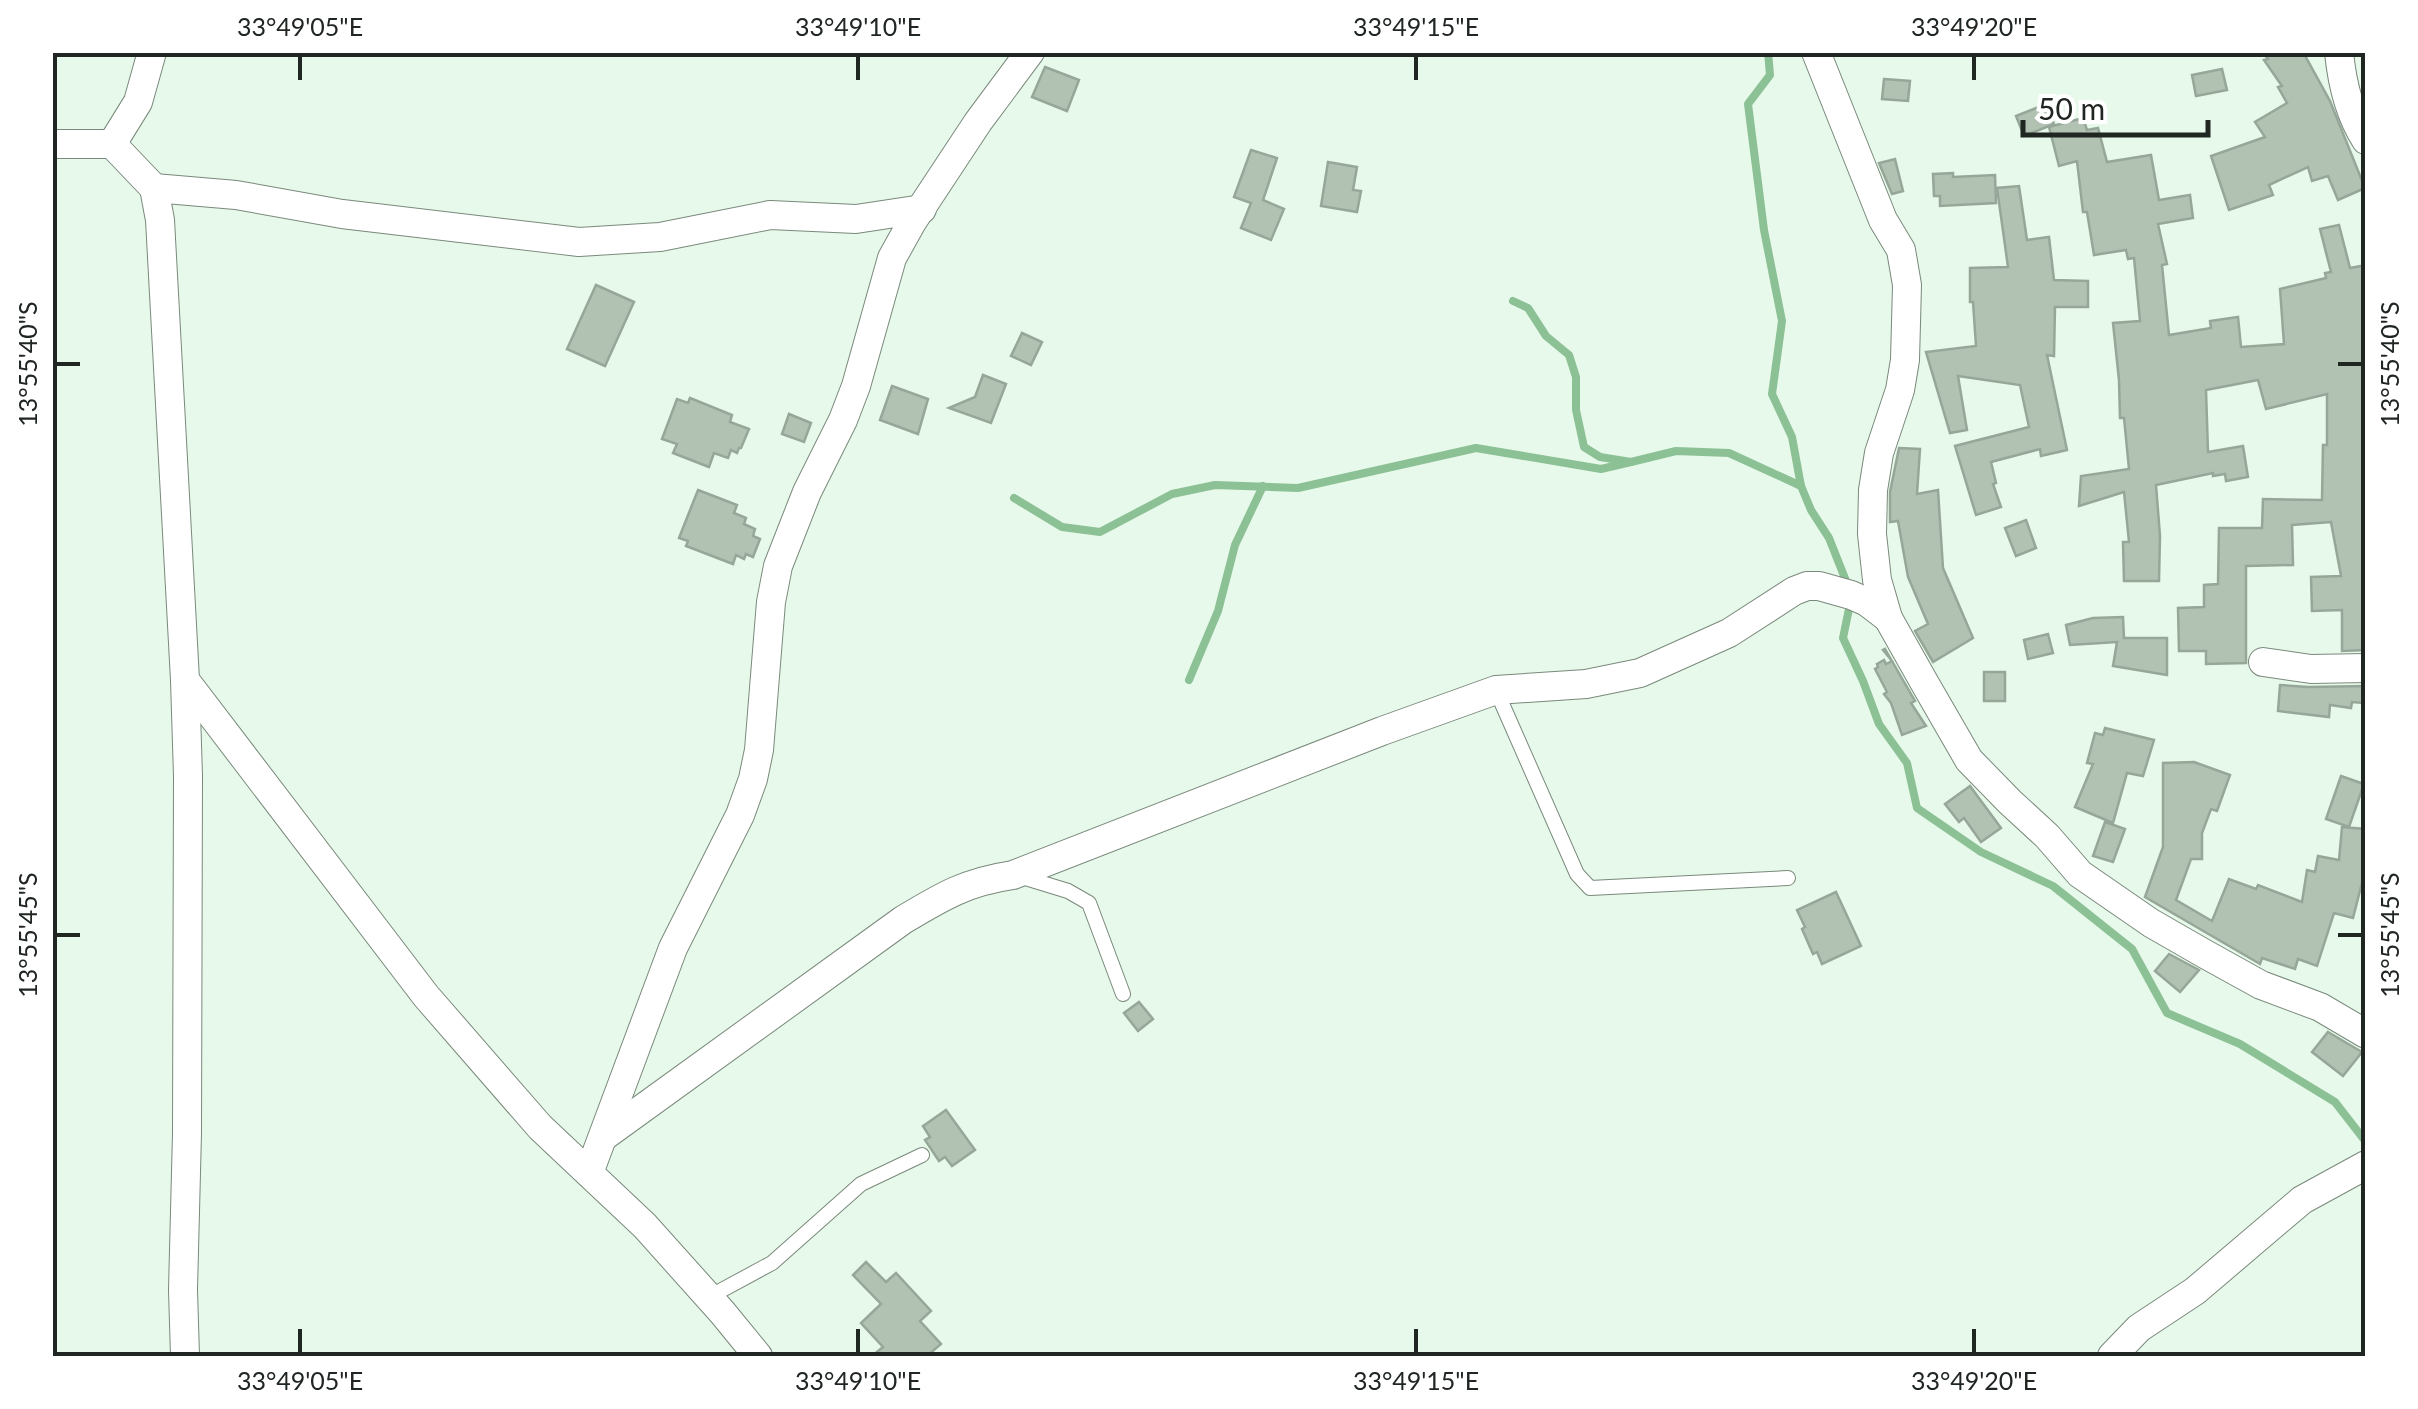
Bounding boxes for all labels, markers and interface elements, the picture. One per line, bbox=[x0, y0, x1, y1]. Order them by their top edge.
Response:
text: 33°49'05"E bbox=[237, 11, 363, 41]
text: 33°49'10"E bbox=[795, 11, 921, 41]
text: 33°49'15"E bbox=[1353, 11, 1479, 41]
text: 33°49'20"E bbox=[1911, 11, 2037, 41]
scale bar bbox=[2023, 75, 2208, 137]
text: 50 m bbox=[2038, 90, 2105, 126]
text: 13°55'40"S bbox=[12, 301, 42, 427]
text: 13°55'40"S bbox=[2374, 301, 2404, 427]
text: 13°55'45"S bbox=[12, 872, 42, 998]
text: 13°55'45"S bbox=[2374, 872, 2404, 998]
text: 33°49'05"E bbox=[237, 1365, 363, 1395]
text: 33°49'10"E bbox=[795, 1365, 921, 1395]
text: 33°49'15"E bbox=[1353, 1365, 1479, 1395]
text: 33°49'20"E bbox=[1911, 1365, 2037, 1395]

